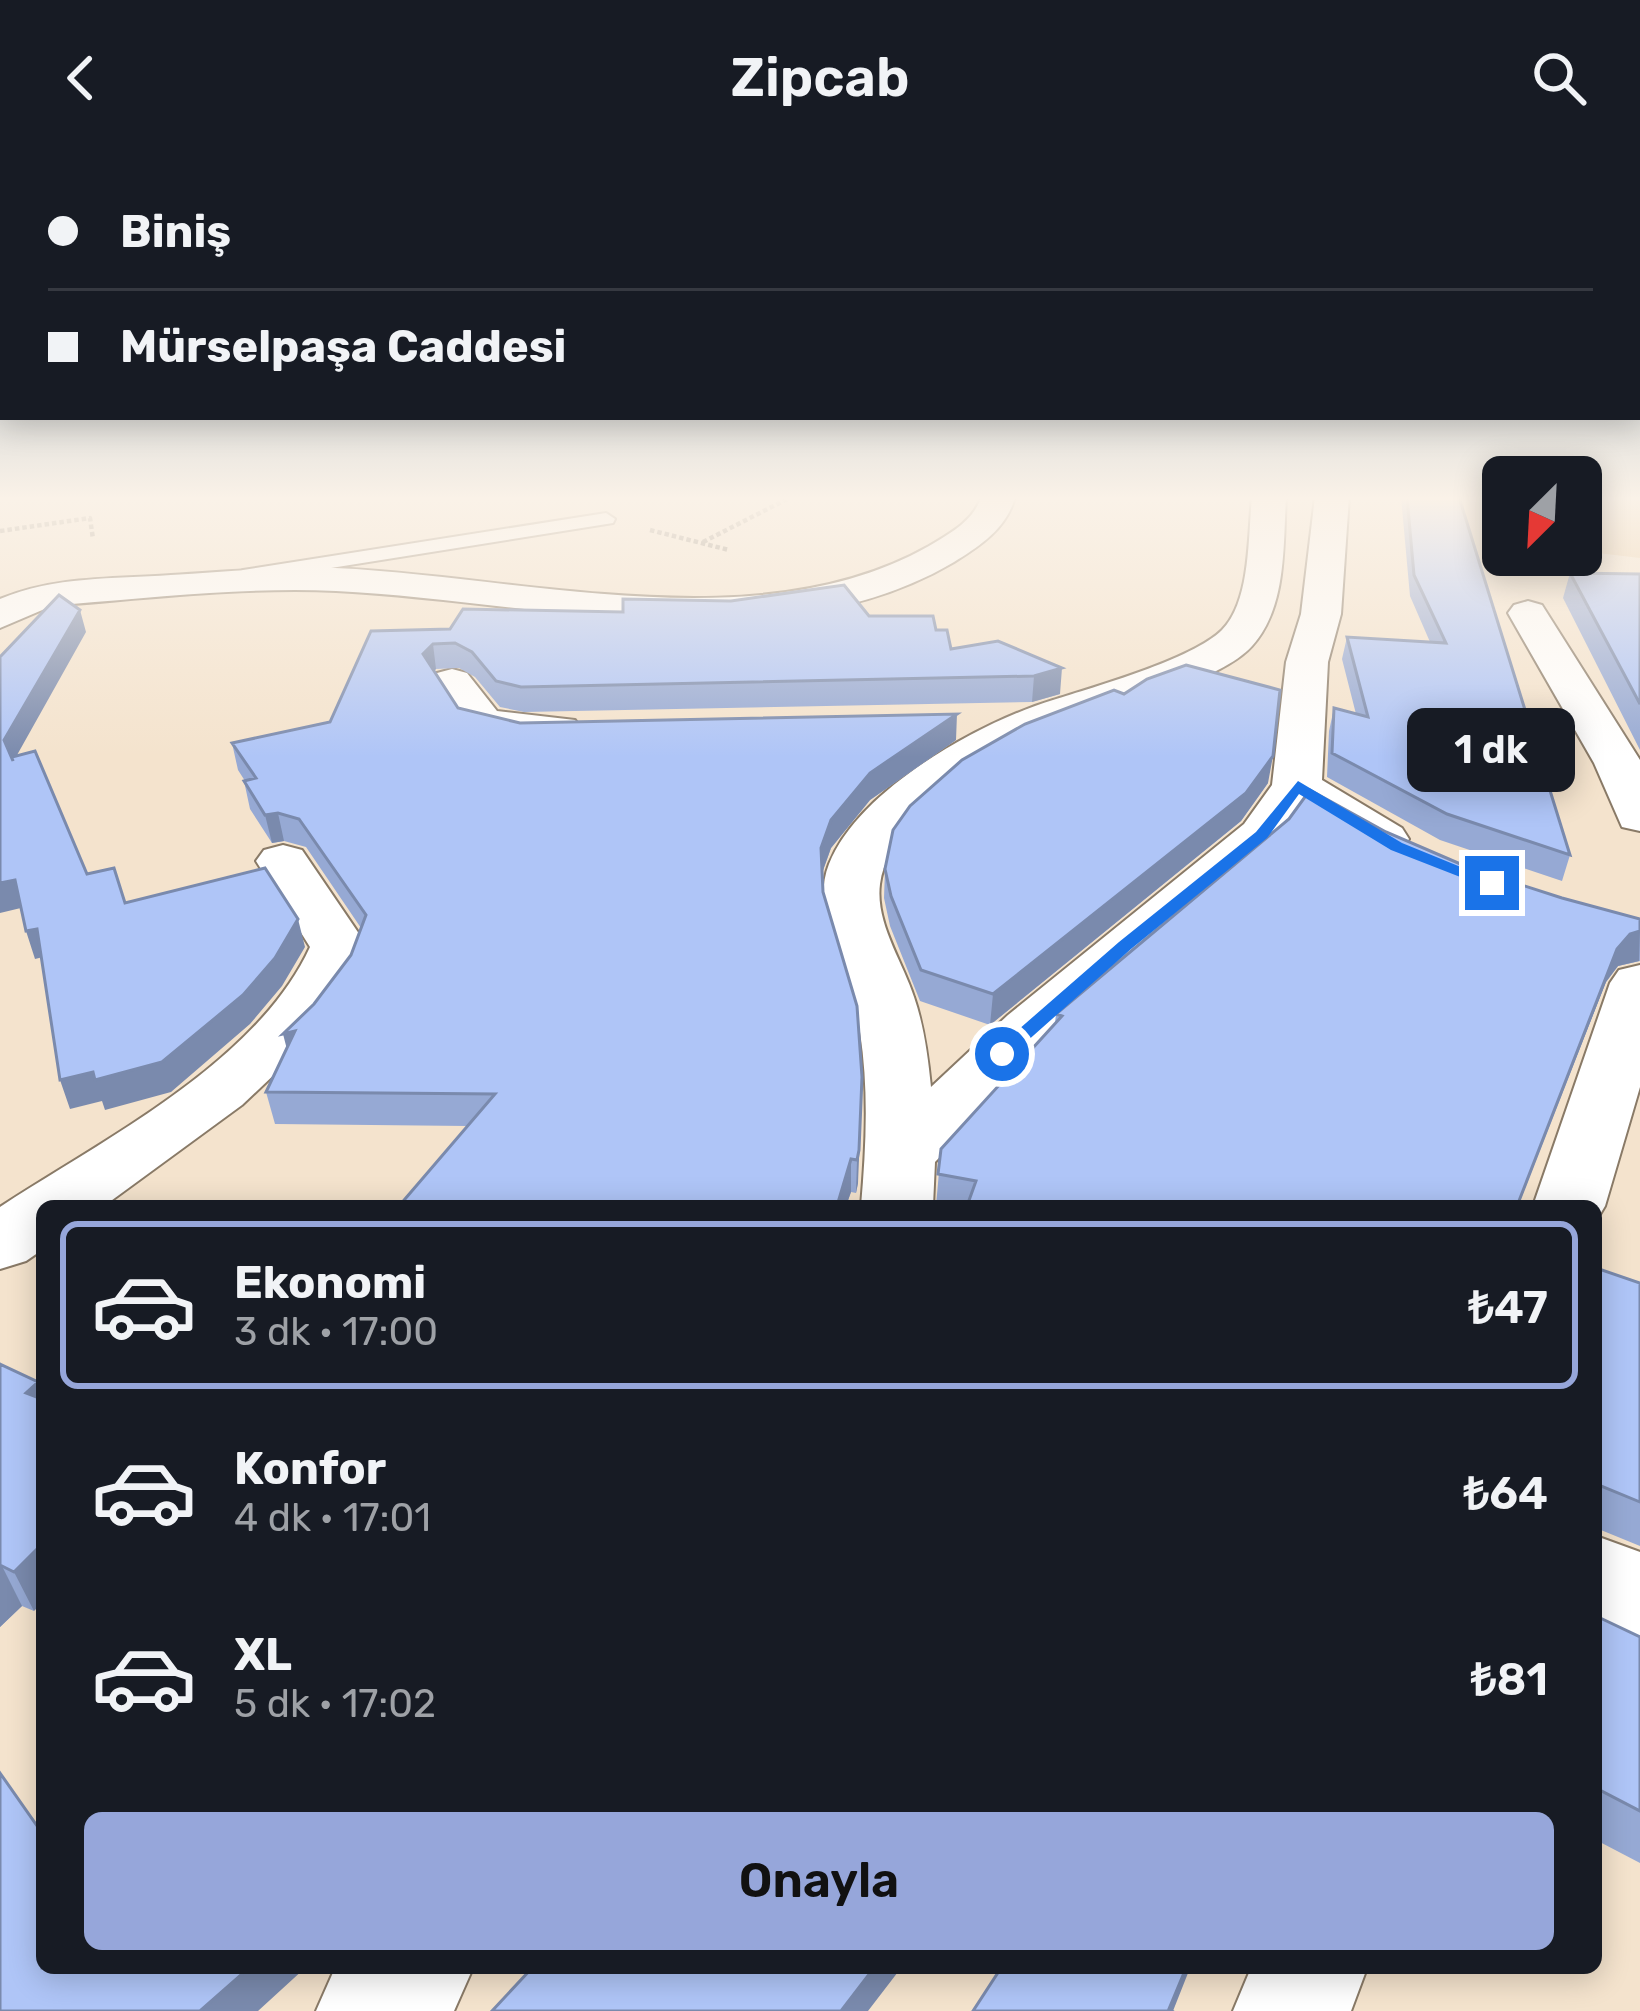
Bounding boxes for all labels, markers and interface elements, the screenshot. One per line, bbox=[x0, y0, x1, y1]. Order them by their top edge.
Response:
icon: back bbox=[48, 45, 114, 111]
icon: search bbox=[1526, 45, 1592, 111]
text: Zipcab bbox=[730, 46, 910, 110]
text: Biniş bbox=[120, 205, 231, 258]
text: Mürselpaşa Caddesi bbox=[120, 320, 566, 373]
north arrow bbox=[1482, 456, 1602, 576]
map controls bbox=[1482, 456, 1602, 576]
callout: 1 dk bbox=[1408, 709, 1576, 793]
text: 1 dk bbox=[1454, 727, 1528, 773]
route end bbox=[1465, 856, 1519, 910]
route start bbox=[975, 1027, 1029, 1081]
icon: car bbox=[90, 1251, 198, 1359]
text: Ekonomi bbox=[234, 1256, 426, 1309]
text: ₺47 bbox=[1468, 1281, 1548, 1334]
text: 3 dk · 17:00 bbox=[234, 1309, 438, 1355]
icon: car bbox=[90, 1437, 198, 1545]
text: Konfor bbox=[234, 1442, 386, 1495]
text: ₺64 bbox=[1464, 1467, 1548, 1520]
text: 4 dk · 17:01 bbox=[234, 1495, 431, 1541]
icon: car bbox=[90, 1623, 198, 1731]
text: XL bbox=[234, 1628, 292, 1681]
text: ₺81 bbox=[1471, 1653, 1548, 1706]
text: 5 dk · 17:02 bbox=[234, 1681, 436, 1727]
button: Onayla bbox=[84, 1812, 1554, 1950]

